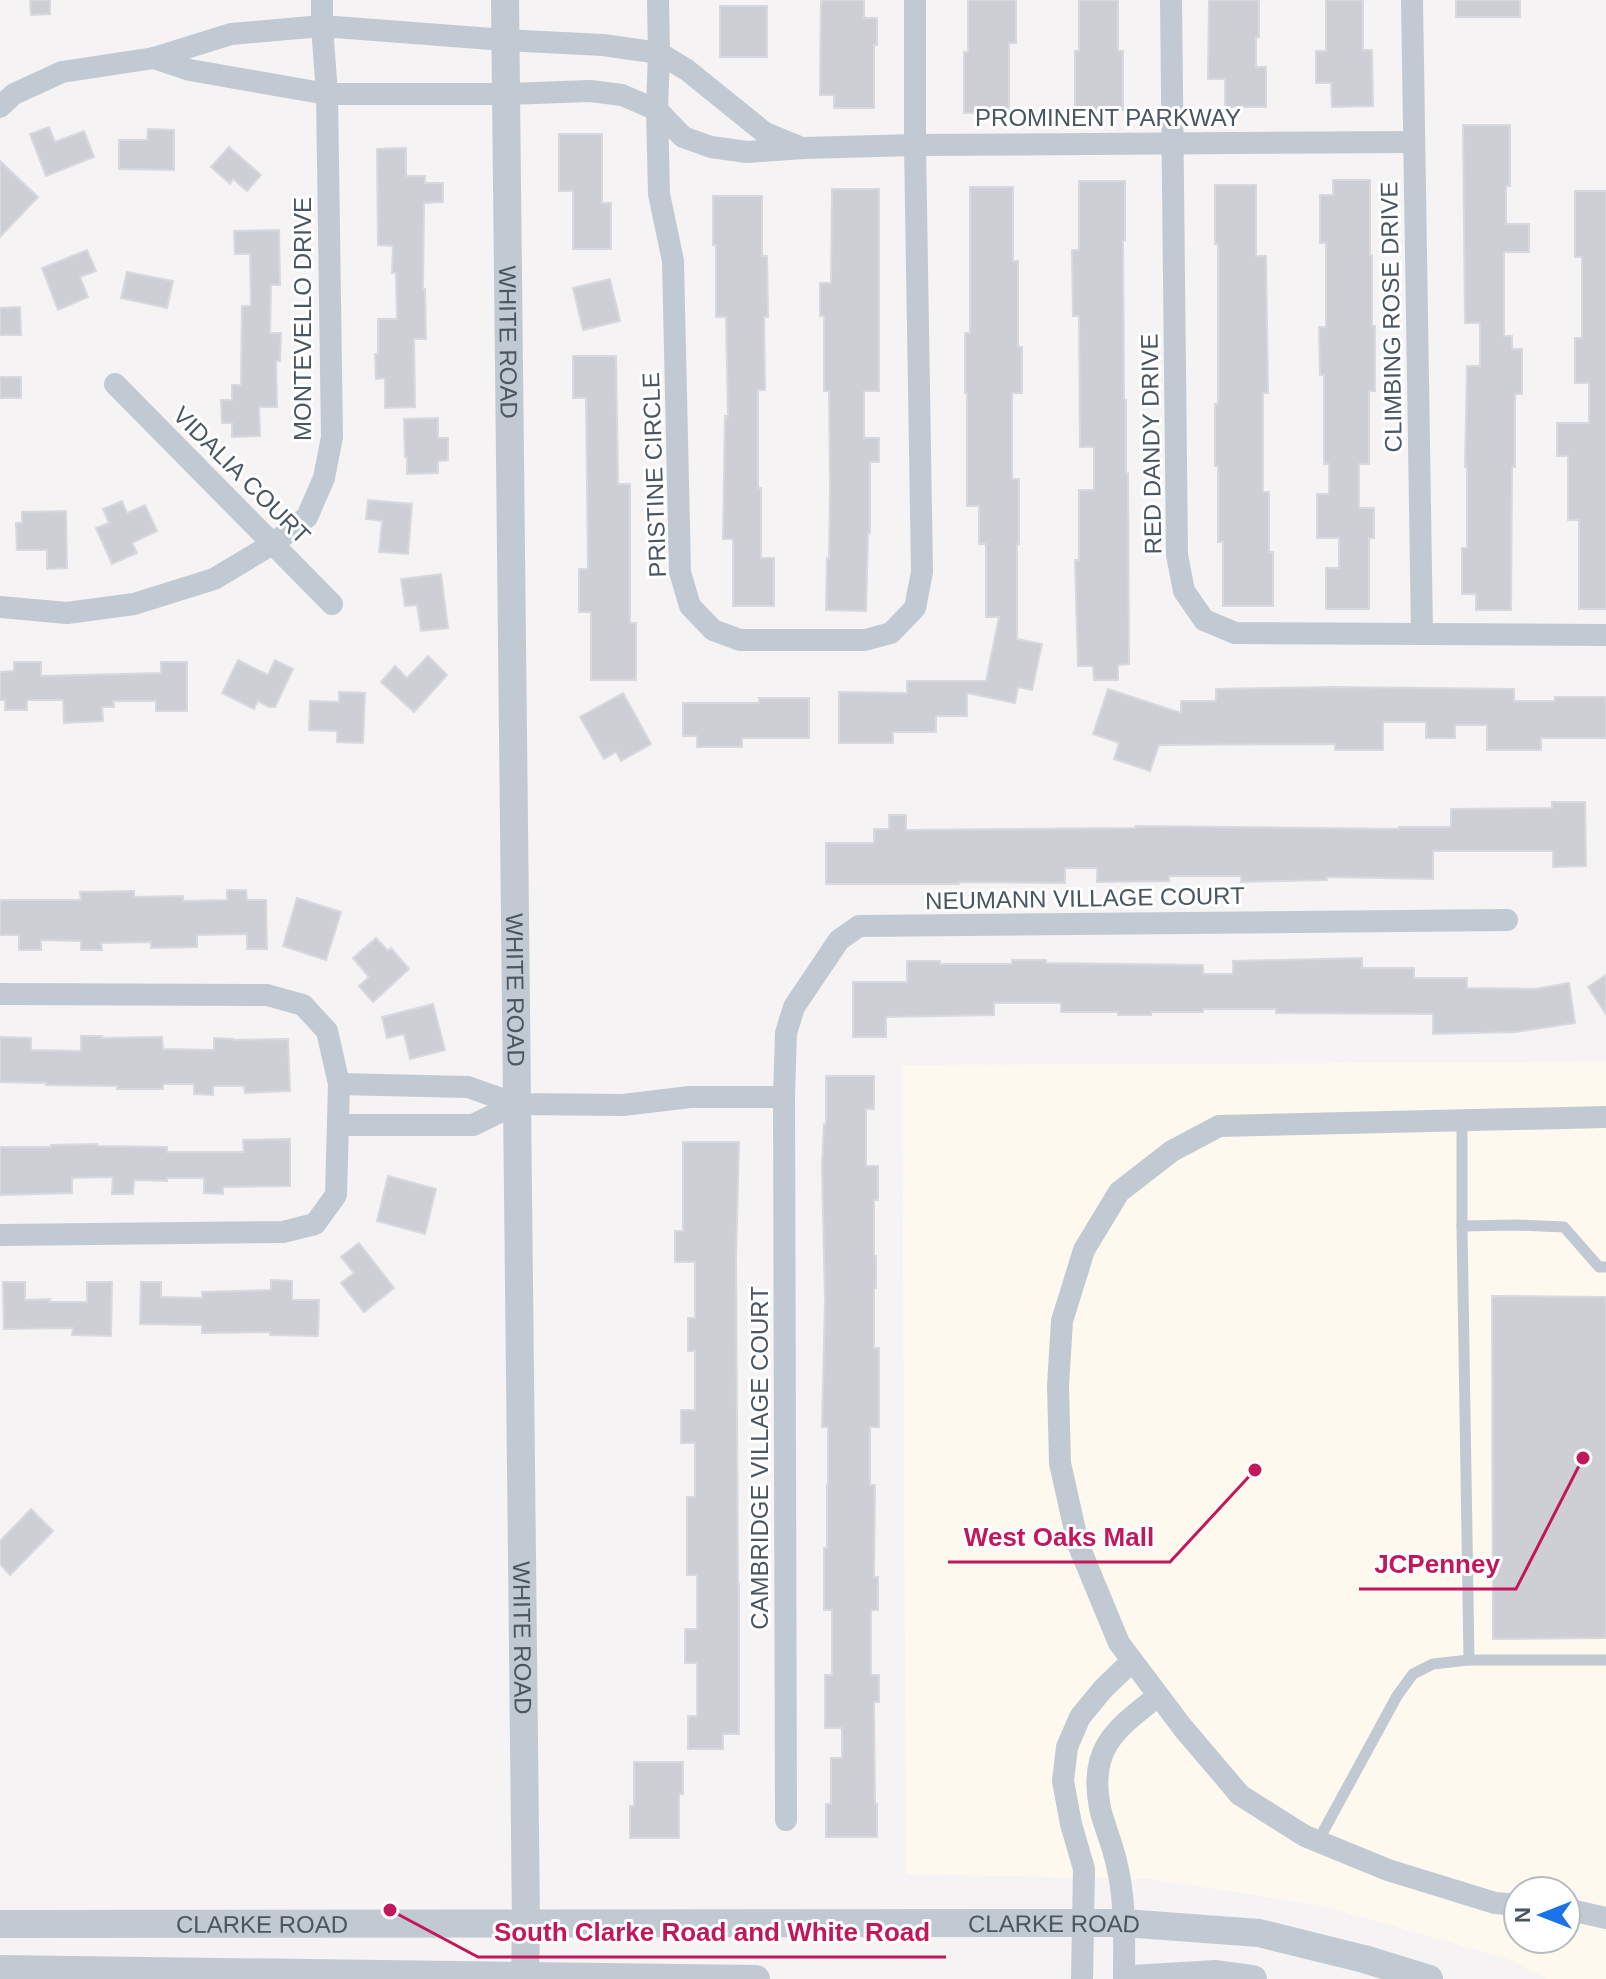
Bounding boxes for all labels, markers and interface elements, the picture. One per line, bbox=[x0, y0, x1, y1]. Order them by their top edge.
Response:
street label: PROMINENT PARKWAY bbox=[975, 104, 1241, 131]
street label: CLIMBING ROSE DRIVE bbox=[1375, 181, 1407, 453]
street label: MONTEVELLO DRIVE bbox=[289, 197, 316, 441]
street label: WHITE ROAD bbox=[494, 265, 523, 419]
street label: RED DANDY DRIVE bbox=[1136, 333, 1166, 555]
street label: PRISTINE CIRCLE bbox=[637, 372, 671, 578]
street label: VIDALIA COURT bbox=[168, 401, 316, 549]
street label: NEUMANN VILLAGE COURT bbox=[925, 882, 1245, 914]
street label: WHITE ROAD bbox=[501, 913, 530, 1067]
street label: CAMBRIDGE VILLAGE COURT bbox=[746, 1286, 773, 1630]
callout: West Oaks Mall bbox=[948, 1512, 1170, 1562]
text: West Oaks Mall bbox=[964, 1522, 1154, 1552]
callout: JCPenney bbox=[1359, 1539, 1516, 1589]
text: JCPenney bbox=[1374, 1549, 1500, 1579]
street label: WHITE ROAD bbox=[509, 1561, 537, 1715]
north arrow bbox=[1502, 1875, 1582, 1955]
callout: South Clarke Road and White Road bbox=[478, 1907, 946, 1957]
text: N bbox=[1510, 1907, 1535, 1923]
street label: CLARKE ROAD bbox=[968, 1909, 1141, 1938]
street label: CLARKE ROAD bbox=[176, 1910, 348, 1937]
text: South Clarke Road and White Road bbox=[494, 1917, 930, 1947]

